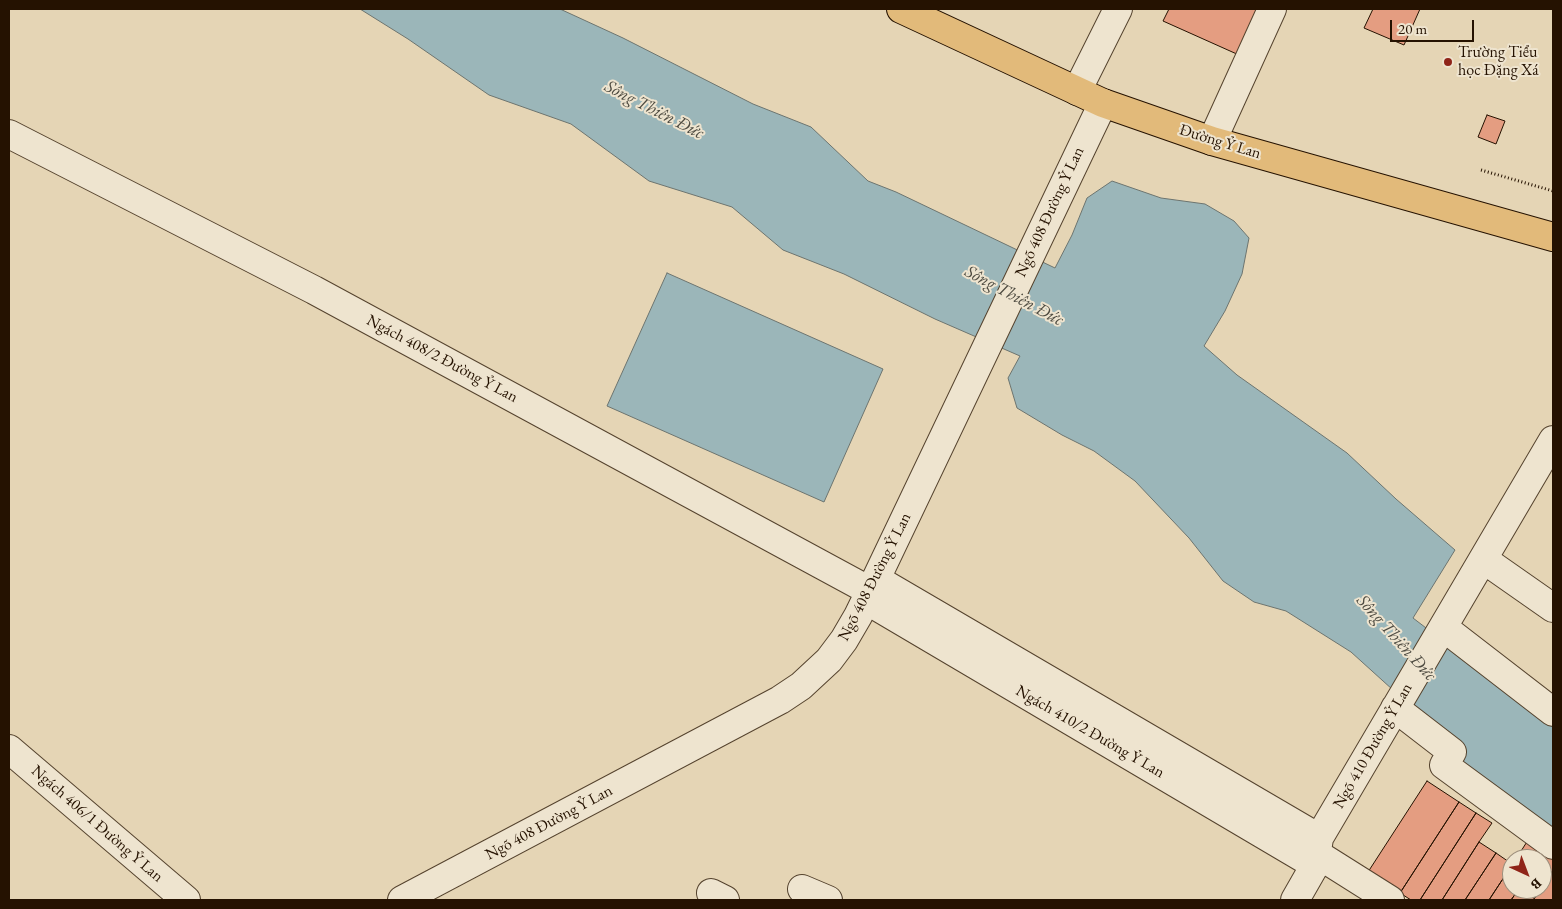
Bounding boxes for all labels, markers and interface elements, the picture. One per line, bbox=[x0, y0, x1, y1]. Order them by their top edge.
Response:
scale bar bbox=[1392, 10, 1476, 42]
text: 20 m bbox=[1398, 19, 1427, 38]
place label: Trường Tiểu học Đặng Xá bbox=[1458, 43, 1539, 81]
marker: Trường Tiểu học Đặng Xá bbox=[1442, 56, 1454, 68]
water label: Sông Thiên Đức bbox=[601, 76, 707, 144]
street label: Đường Ỷ Lan bbox=[1177, 120, 1263, 164]
street label: Ngõ 408 Đường Ỷ Lan bbox=[1011, 144, 1089, 280]
water label: Sông Thiên Đức bbox=[961, 261, 1067, 331]
street label: Ngách 408/2 Đường Ỷ Lan bbox=[363, 311, 521, 407]
street label: Ngõ 408 Đường Ỷ Lan bbox=[834, 510, 916, 644]
water label: Sông Thiên Đức bbox=[1352, 590, 1440, 686]
street label: Ngõ 410 Đường Ỷ Lan bbox=[1329, 680, 1417, 812]
street label: Ngách 410/2 Đường Ỷ Lan bbox=[1012, 682, 1168, 782]
street label: Ngách 406/1 Đường Ỷ Lan bbox=[27, 761, 167, 887]
street label: Ngõ 408 Đường Ỷ Lan bbox=[482, 781, 616, 865]
north arrow bbox=[1502, 849, 1552, 899]
text: B bbox=[1527, 875, 1546, 894]

